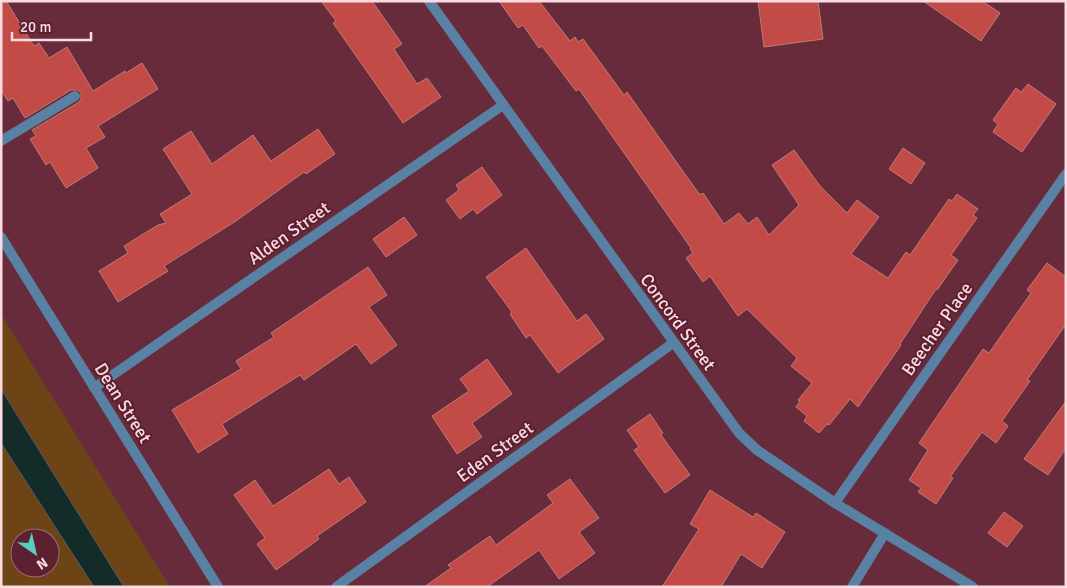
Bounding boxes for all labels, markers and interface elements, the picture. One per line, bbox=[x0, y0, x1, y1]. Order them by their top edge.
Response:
scale bar bbox=[12, 10, 91, 42]
text: 20 m bbox=[20, 18, 51, 36]
street label: Alden Street bbox=[244, 197, 334, 269]
street label: Concord Street bbox=[635, 269, 721, 375]
street label: Beecher Place bbox=[897, 278, 977, 380]
street label: Dean Street bbox=[90, 359, 156, 447]
street label: Eden Street bbox=[452, 417, 538, 487]
north arrow bbox=[10, 528, 60, 578]
text: N bbox=[33, 554, 51, 573]

